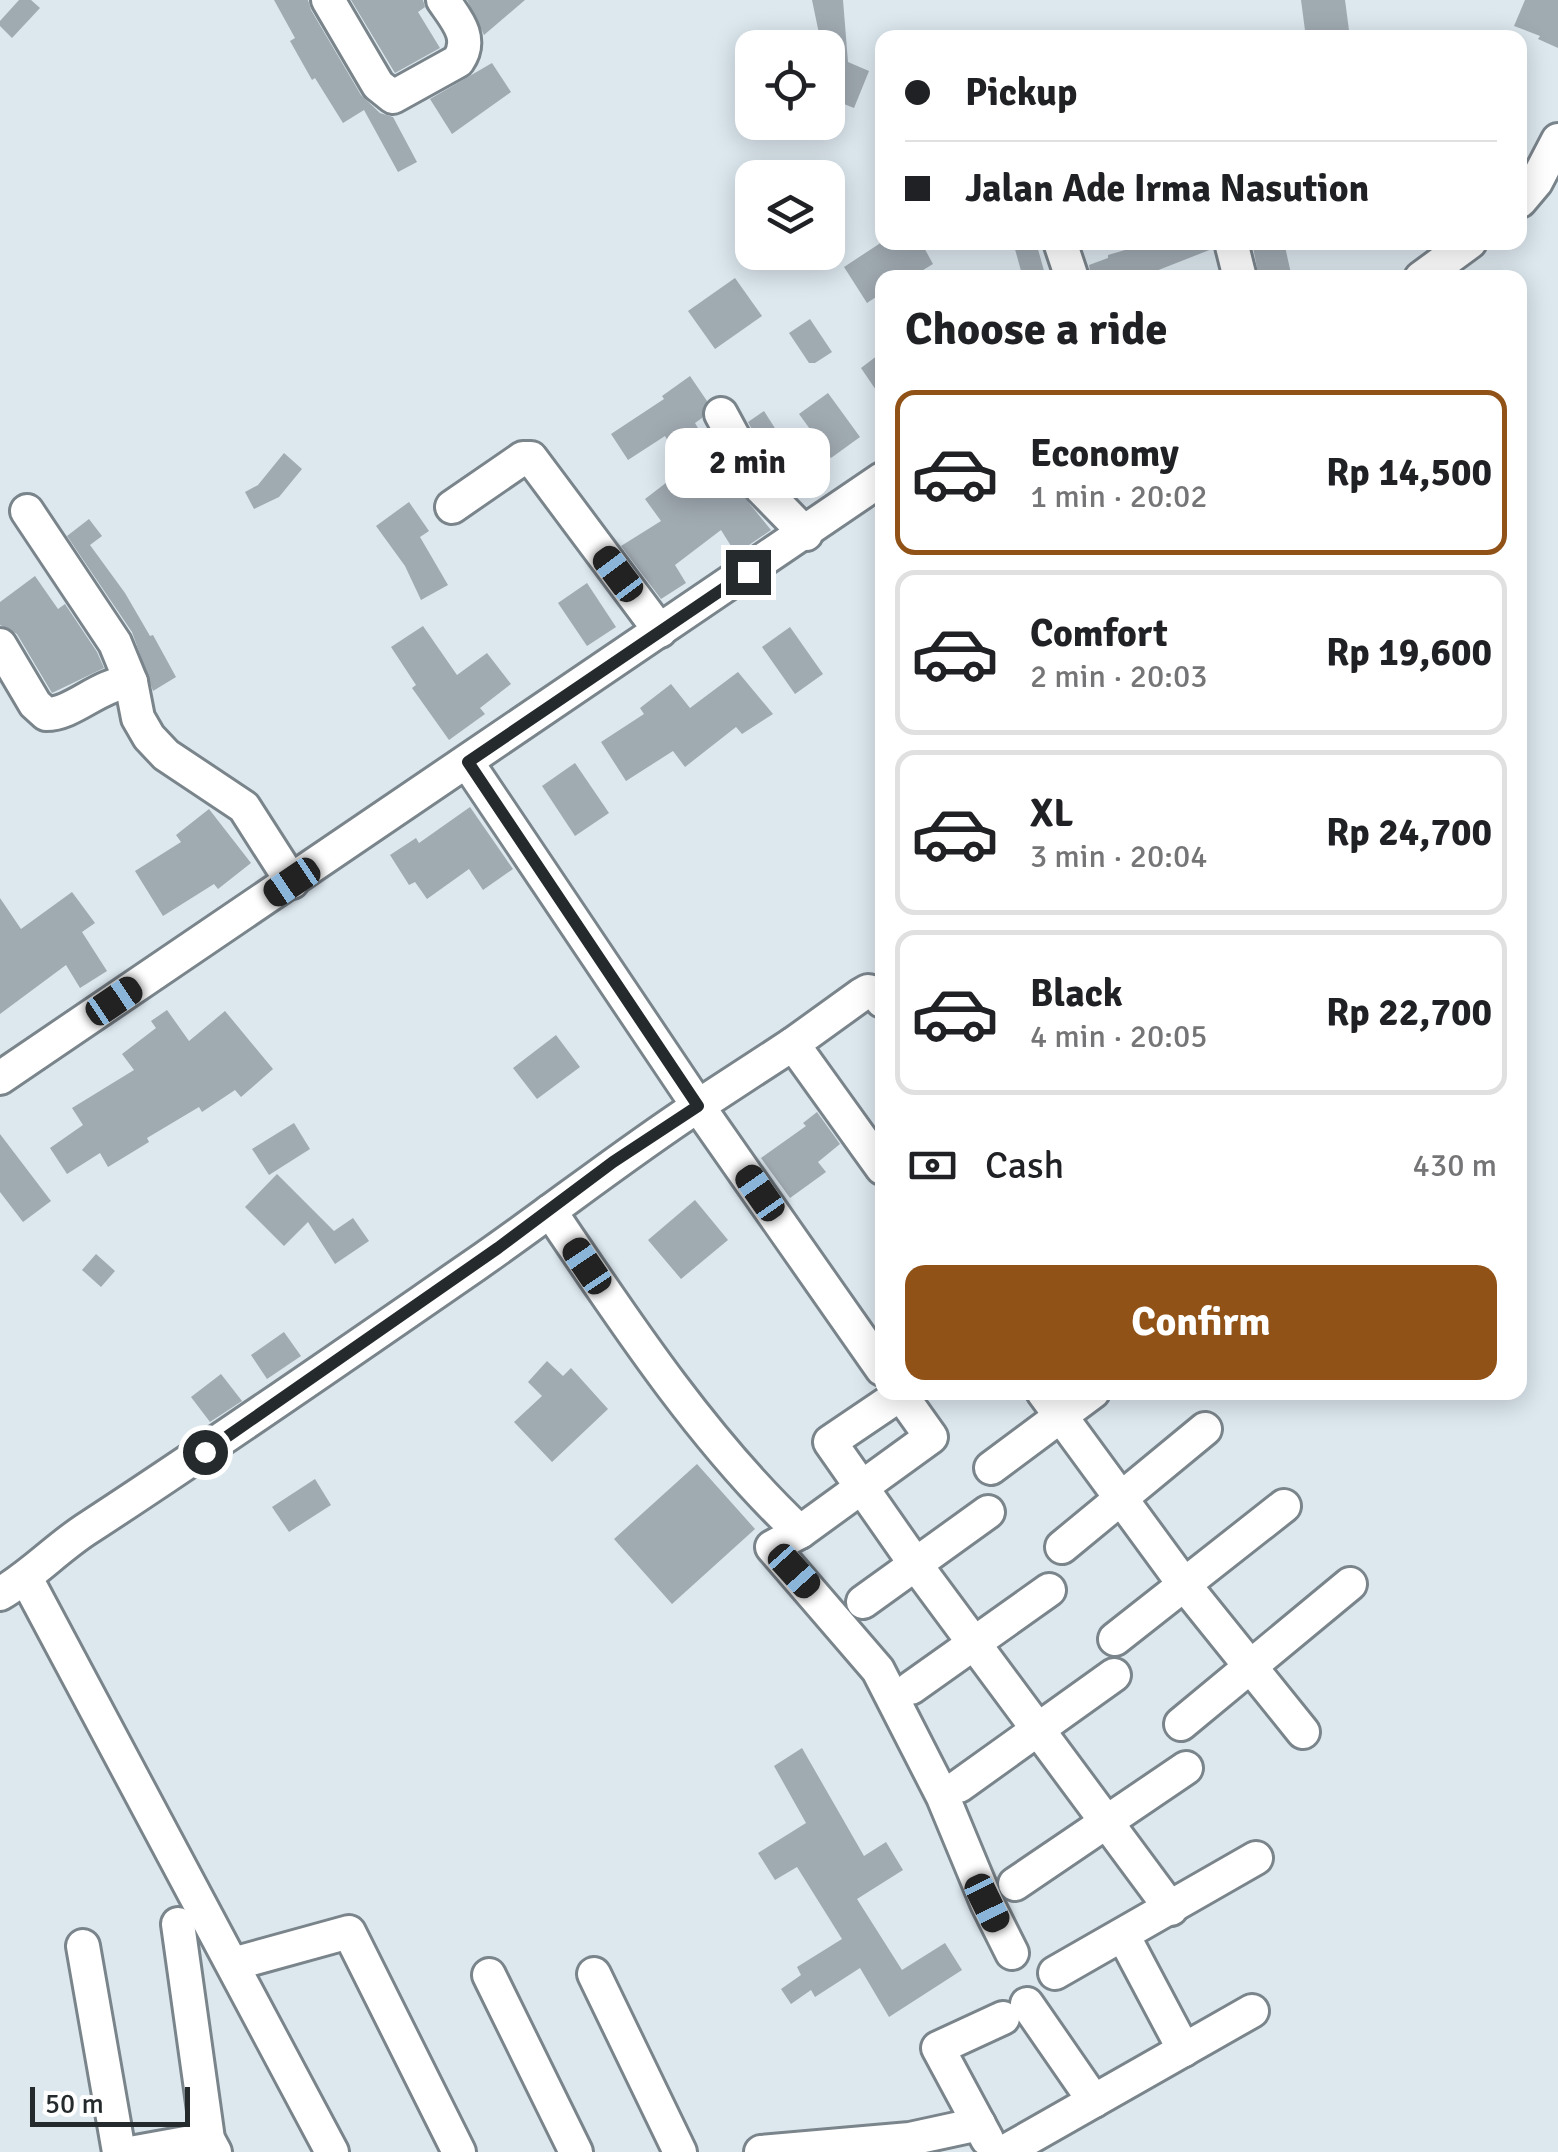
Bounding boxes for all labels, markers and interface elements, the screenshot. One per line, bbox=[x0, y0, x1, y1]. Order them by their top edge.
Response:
map controls bbox=[735, 30, 845, 270]
button: locate bbox=[735, 30, 845, 140]
text: Pickup bbox=[965, 69, 1077, 116]
button: layers bbox=[735, 160, 845, 270]
text: Jalan Ade Irma Nasution bbox=[965, 165, 1369, 212]
text: Choose a ride bbox=[905, 302, 1168, 357]
callout: 2 min bbox=[666, 427, 830, 497]
icon: car bbox=[910, 428, 1000, 518]
text: Economy bbox=[1030, 430, 1179, 477]
text: 2 min bbox=[709, 443, 786, 482]
text: Rp 14,500 bbox=[1326, 449, 1492, 496]
text: 1 min · 20:02 bbox=[1030, 477, 1208, 516]
car bbox=[588, 541, 648, 607]
route end bbox=[726, 550, 771, 595]
icon: car bbox=[910, 608, 1000, 698]
text: Comfort bbox=[1030, 610, 1168, 657]
text: Rp 19,600 bbox=[1326, 629, 1492, 676]
text: 2 min · 20:03 bbox=[1030, 657, 1208, 696]
icon: car bbox=[910, 788, 1000, 878]
text: XL bbox=[1030, 790, 1073, 837]
text: Rp 24,700 bbox=[1326, 809, 1492, 856]
text: 3 min · 20:04 bbox=[1030, 837, 1208, 876]
car bbox=[259, 853, 325, 911]
icon: car bbox=[910, 968, 1000, 1058]
text: Black bbox=[1030, 970, 1123, 1017]
car bbox=[81, 972, 147, 1030]
text: Rp 22,700 bbox=[1326, 989, 1492, 1036]
text: 4 min · 20:05 bbox=[1030, 1017, 1208, 1056]
icon: cash bbox=[905, 1138, 960, 1193]
text: Cash bbox=[985, 1142, 1064, 1189]
text: 430 m bbox=[1413, 1146, 1497, 1185]
car bbox=[731, 1160, 789, 1226]
car bbox=[558, 1233, 616, 1299]
button: Confirm bbox=[905, 1265, 1497, 1380]
route start bbox=[183, 1430, 228, 1475]
car bbox=[763, 1539, 825, 1603]
car bbox=[960, 1869, 1014, 1937]
scale bar bbox=[30, 2082, 190, 2126]
text: 50 m bbox=[45, 2087, 104, 2121]

